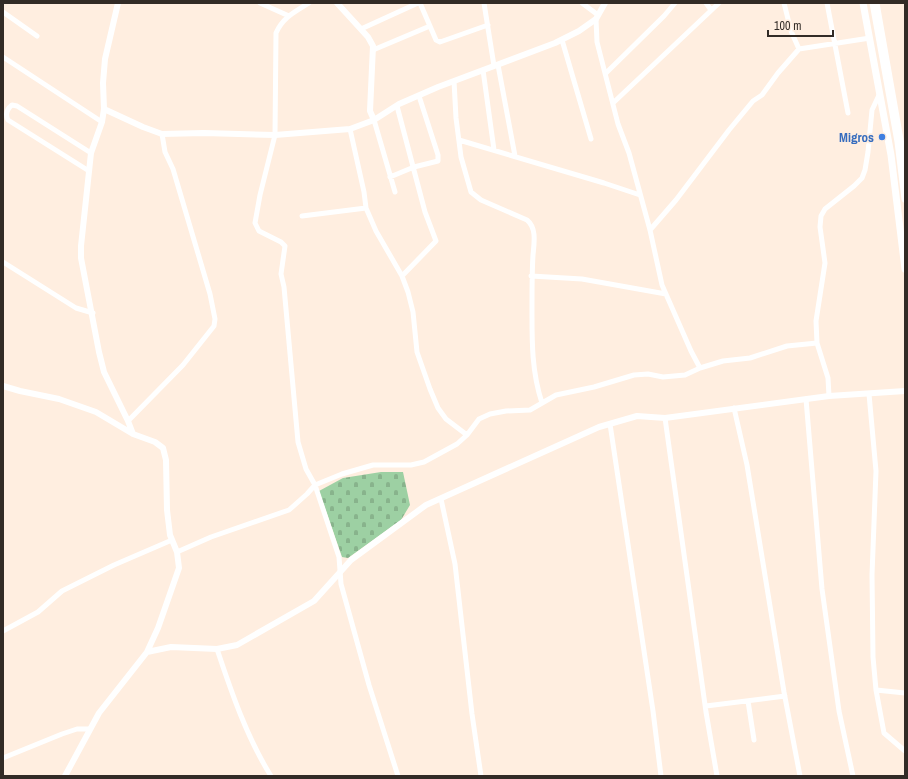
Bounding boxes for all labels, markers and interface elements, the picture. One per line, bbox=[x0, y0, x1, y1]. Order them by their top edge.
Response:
scale bar bbox=[768, 12, 833, 38]
text: 100 m bbox=[774, 18, 801, 34]
place label: Migros bbox=[839, 129, 874, 146]
marker: Migros bbox=[877, 132, 887, 142]

